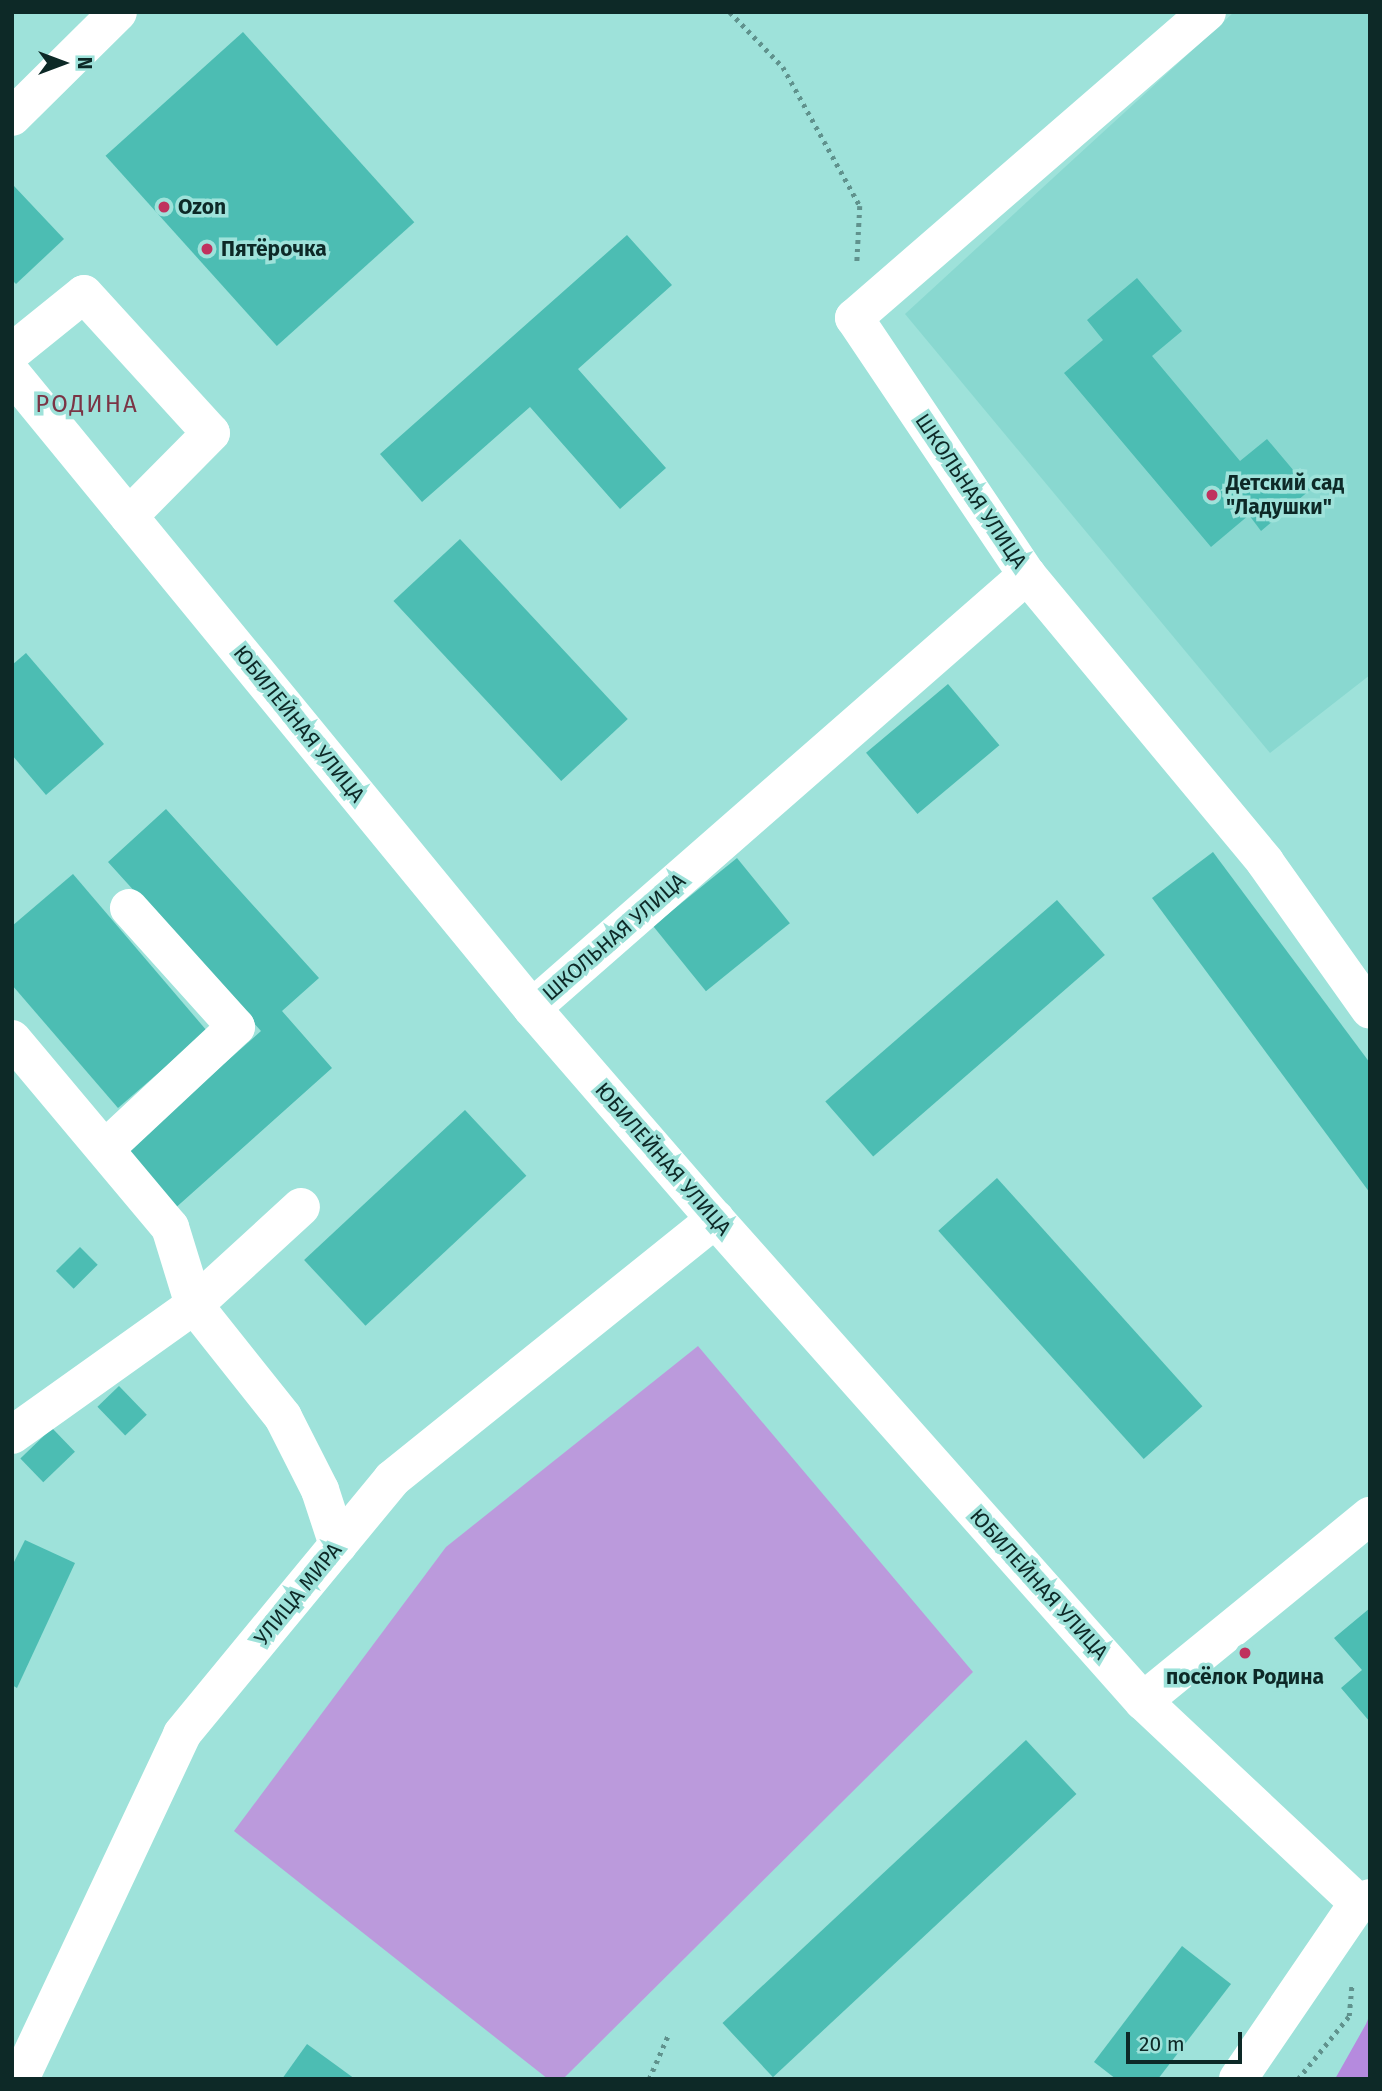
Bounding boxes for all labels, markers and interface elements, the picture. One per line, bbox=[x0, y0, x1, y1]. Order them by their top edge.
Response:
north arrow bbox=[28, 28, 98, 98]
text: N bbox=[73, 57, 96, 69]
place label: Ozon bbox=[178, 194, 226, 220]
marker: Ozon bbox=[156, 199, 172, 215]
place label: Пятёрочка bbox=[221, 236, 327, 262]
marker: Пятёрочка bbox=[199, 241, 215, 257]
district label: РОДИНА bbox=[36, 391, 138, 419]
street label: ШКОЛЬНАЯ УЛИЦА bbox=[910, 409, 1032, 573]
place label: Детский сад "Ладушки" bbox=[1226, 470, 1344, 520]
marker: Детский сад "Ладушки" bbox=[1204, 487, 1220, 503]
street label: ЮБИЛЕЙНАЯ УЛИЦА bbox=[228, 641, 370, 807]
street label: ШКОЛЬНАЯ УЛИЦА bbox=[537, 868, 691, 1006]
street label: ЮБИЛЕЙНАЯ УЛИЦА bbox=[590, 1077, 736, 1241]
street label: ЮБИЛЕЙНАЯ УЛИЦА bbox=[965, 1503, 1113, 1665]
street label: УЛИЦА МИРА bbox=[249, 1538, 347, 1650]
marker: посёлок Родина bbox=[1237, 1645, 1253, 1661]
place label: посёлок Родина bbox=[1166, 1664, 1324, 1690]
scale bar bbox=[1130, 2018, 1246, 2062]
text: 20 m bbox=[1139, 2031, 1185, 2057]

